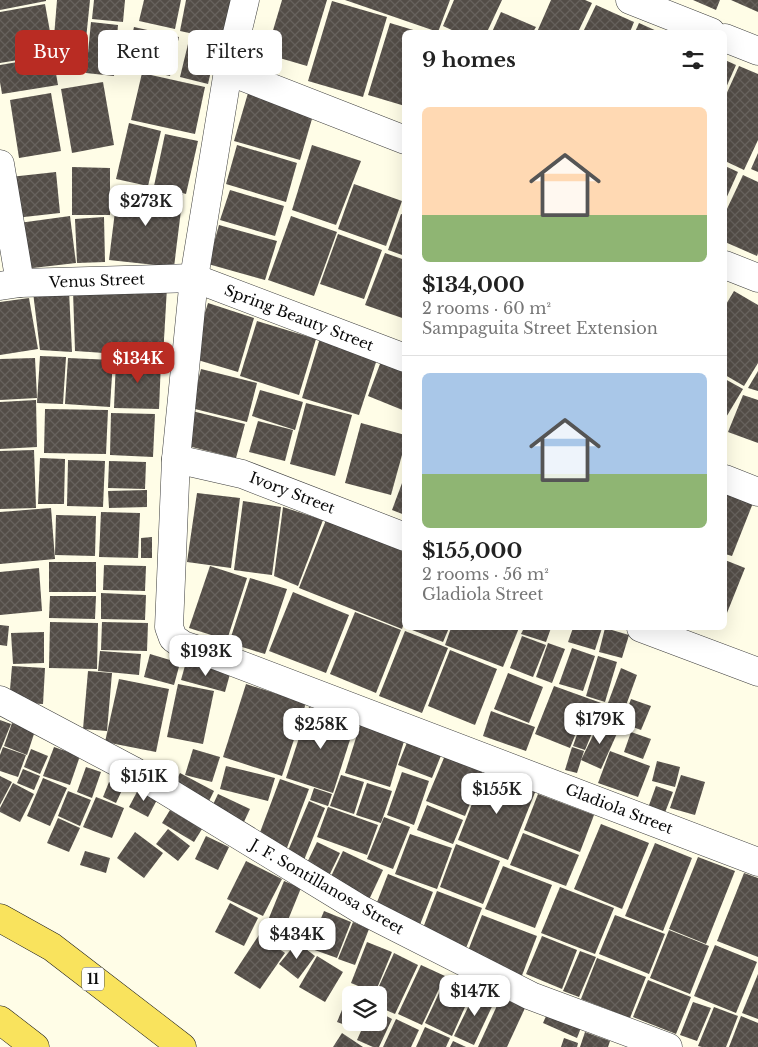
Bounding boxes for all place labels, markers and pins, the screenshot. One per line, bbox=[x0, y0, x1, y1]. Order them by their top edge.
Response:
pin: $273K bbox=[111, 184, 181, 227]
pin: $134K bbox=[103, 342, 173, 384]
pin: $193K bbox=[171, 634, 241, 677]
pin: $179K bbox=[565, 702, 635, 745]
pin: $258K bbox=[286, 708, 356, 750]
pin: $151K bbox=[109, 760, 179, 802]
pin: $155K bbox=[462, 772, 532, 815]
pin: $434K bbox=[262, 918, 332, 960]
pin: $147K bbox=[440, 974, 510, 1017]

